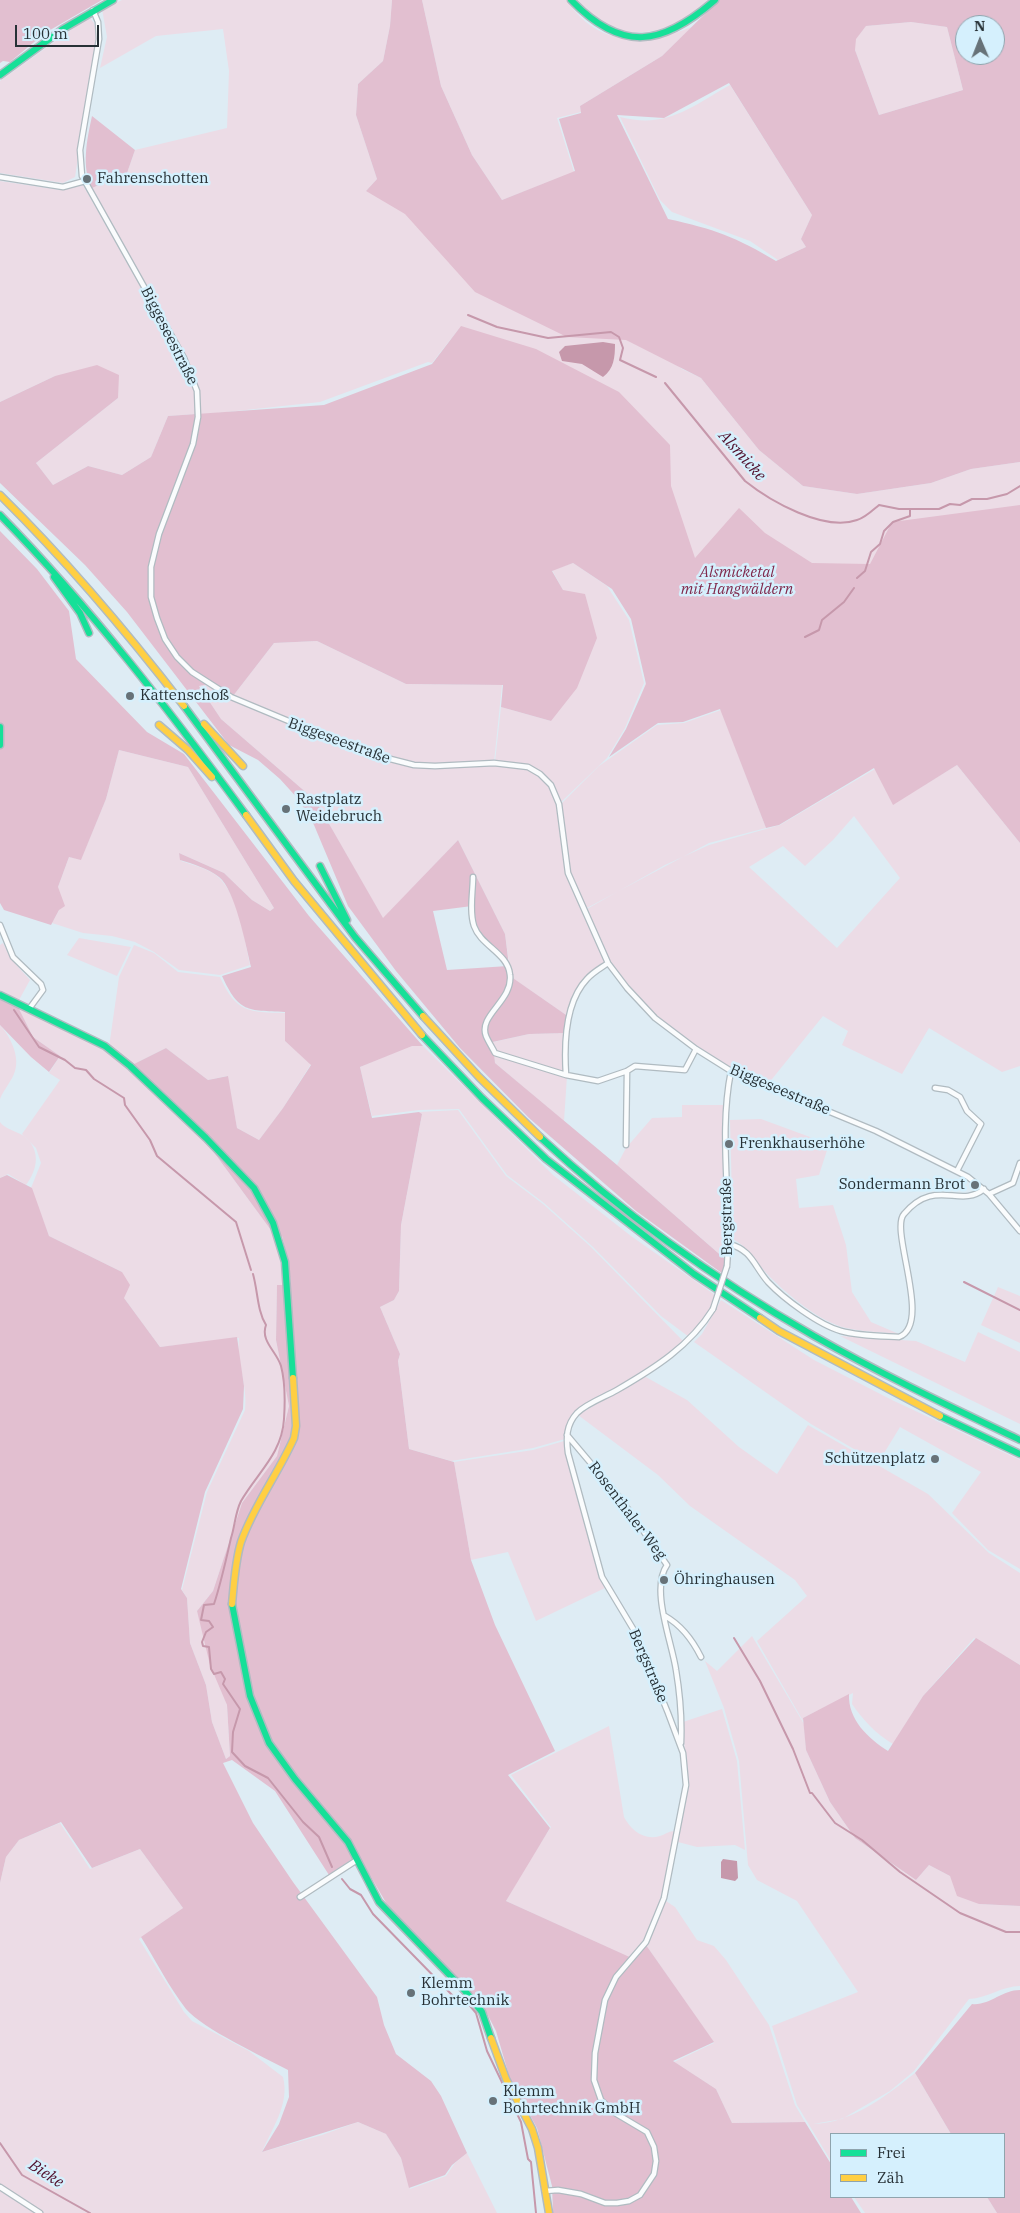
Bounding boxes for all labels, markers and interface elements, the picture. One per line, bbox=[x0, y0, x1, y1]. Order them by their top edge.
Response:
scale bar bbox=[18, 15, 101, 47]
north arrow bbox=[955, 15, 1005, 65]
text: N bbox=[974, 17, 985, 35]
text: 100 m bbox=[23, 24, 68, 43]
place label: Fahrenschotten bbox=[97, 170, 209, 188]
marker: Fahrenschotten bbox=[81, 173, 93, 185]
street label: Biggeseestraße bbox=[137, 284, 201, 388]
water label: Alsmicke bbox=[714, 427, 770, 485]
park label: Alsmicketal mit Hangwäldern bbox=[681, 564, 793, 599]
place label: Kattenschoß bbox=[140, 687, 229, 705]
marker: Kattenschoß bbox=[124, 690, 136, 702]
street label: Biggeseestraße bbox=[285, 714, 393, 768]
place label: Rastplatz Weidebruch bbox=[296, 791, 382, 826]
marker: Rastplatz Weidebruch bbox=[280, 803, 292, 815]
street label: Biggeseestraße bbox=[727, 1061, 833, 1119]
place label: Frenkhauserhöhe bbox=[739, 1135, 865, 1153]
marker: Frenkhauserhöhe bbox=[723, 1138, 735, 1150]
place label: Sondermann Brot bbox=[839, 1176, 965, 1194]
street label: Bergstraße bbox=[717, 1178, 737, 1256]
marker: Sondermann Brot bbox=[969, 1179, 981, 1191]
place label: Schützenplatz bbox=[825, 1450, 925, 1468]
marker: Schützenplatz bbox=[929, 1453, 941, 1465]
street label: Rosenthaler Weg bbox=[584, 1458, 670, 1564]
place label: Öhringhausen bbox=[674, 1571, 775, 1589]
marker: Öhringhausen bbox=[658, 1574, 670, 1586]
street label: Bergstraße bbox=[624, 1627, 672, 1705]
place label: Klemm Bohrtechnik bbox=[421, 1975, 509, 2010]
marker: Klemm Bohrtechnik bbox=[405, 1987, 417, 1999]
place label: Klemm Bohrtechnik GmbH bbox=[503, 2083, 641, 2118]
marker: Klemm Bohrtechnik GmbH bbox=[487, 2095, 499, 2107]
legend bbox=[830, 2133, 1005, 2198]
text: Frei bbox=[877, 2143, 905, 2162]
water label: Bieke bbox=[25, 2156, 67, 2192]
text: Zäh bbox=[877, 2168, 904, 2187]

